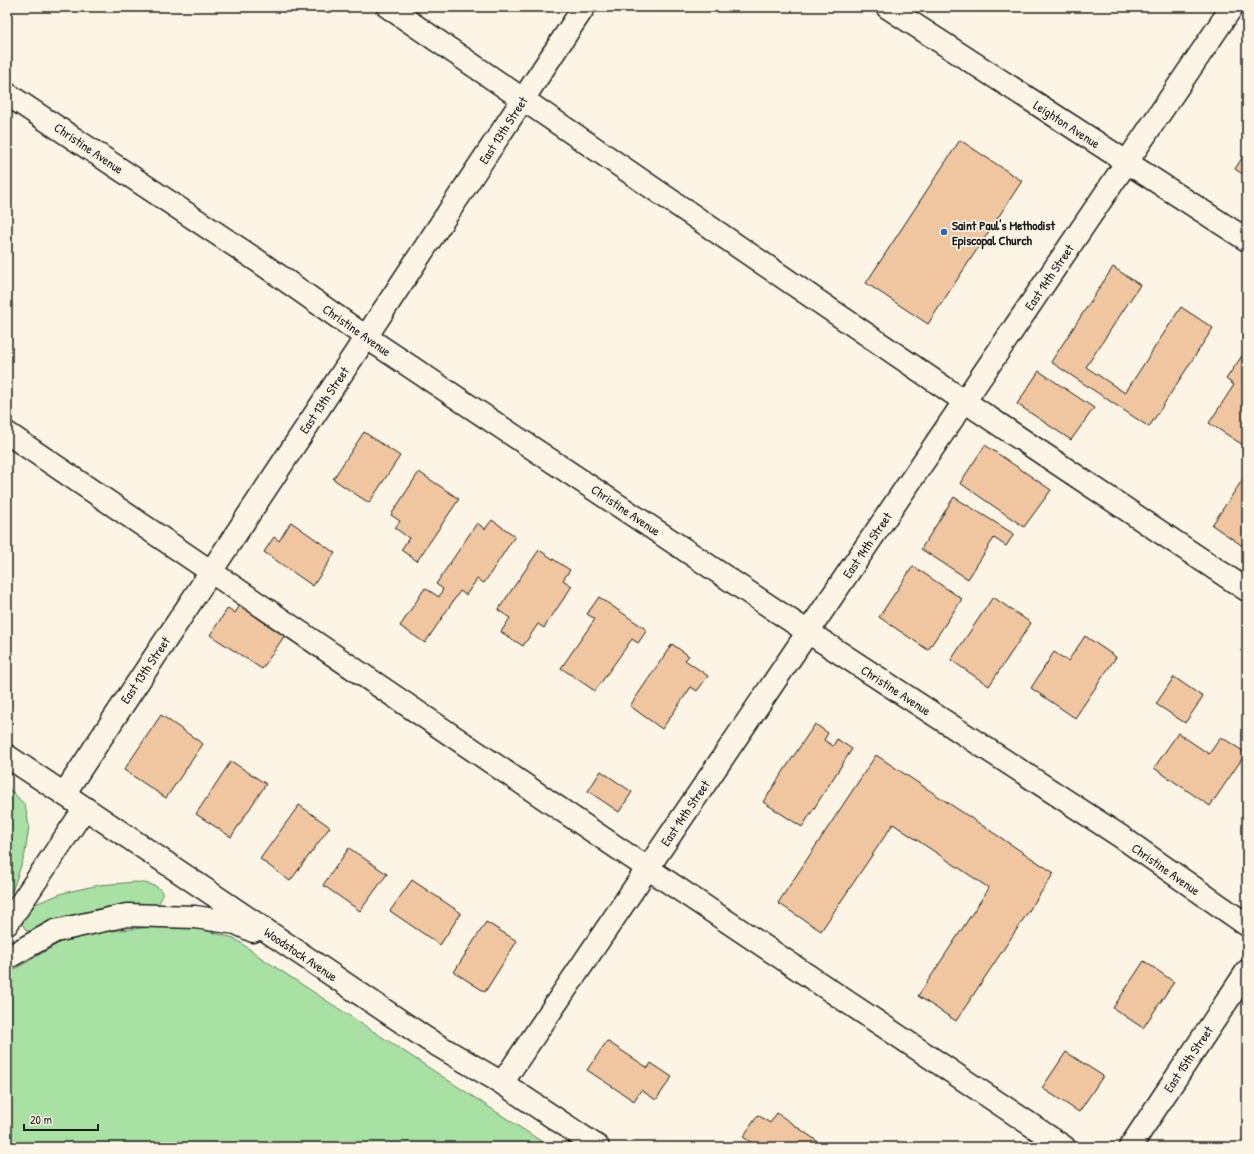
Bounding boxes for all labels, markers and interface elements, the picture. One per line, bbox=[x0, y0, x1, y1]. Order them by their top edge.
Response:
street label: East 13th Street bbox=[474, 92, 532, 167]
street label: Leighton Avenue bbox=[1030, 96, 1104, 152]
street label: Christine Avenue bbox=[51, 118, 127, 178]
place label: Saint Paul's Methodist Episcopal Church bbox=[952, 216, 1056, 250]
marker: Saint Paul's Methodist Episcopal Church bbox=[939, 227, 949, 237]
street label: East 14th Street bbox=[1020, 240, 1078, 314]
street label: Christine Avenue bbox=[319, 300, 395, 360]
street label: East 13th Street bbox=[295, 363, 353, 437]
street label: Christine Avenue bbox=[588, 480, 664, 540]
street label: East 14th Street bbox=[838, 508, 896, 582]
street label: East 13th Street bbox=[116, 633, 174, 707]
street label: Christine Avenue bbox=[858, 661, 934, 719]
street label: East 14th Street bbox=[656, 776, 714, 850]
street label: Christine Avenue bbox=[1128, 839, 1204, 899]
street label: Woodstock Avenue bbox=[261, 923, 341, 985]
street label: East 15th Street bbox=[1159, 1022, 1217, 1096]
scale bar bbox=[24, 1106, 98, 1132]
text: 20 m bbox=[30, 1111, 52, 1128]

